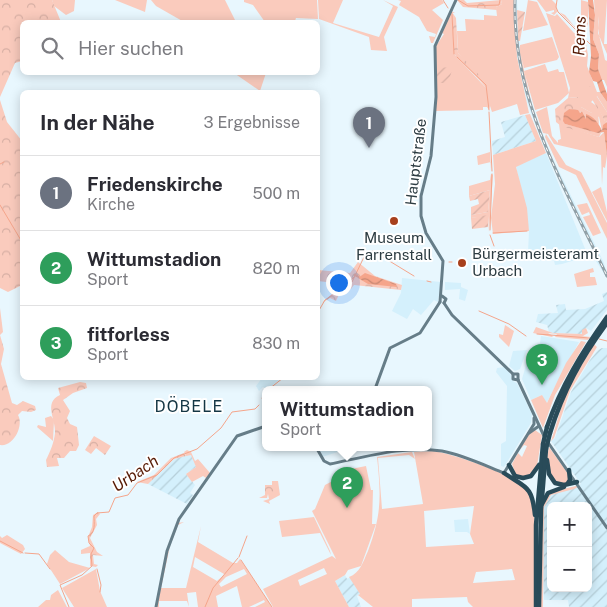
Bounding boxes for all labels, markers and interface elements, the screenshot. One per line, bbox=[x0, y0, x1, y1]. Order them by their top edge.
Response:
water label: Rems bbox=[569, 16, 590, 56]
search box bbox=[20, 20, 320, 75]
icon: search bbox=[38, 34, 66, 62]
text: Hier suchen bbox=[78, 37, 184, 59]
pin: 1 bbox=[353, 107, 385, 148]
text: In der Nähe bbox=[40, 110, 155, 135]
text: 3 Ergebnisse bbox=[204, 113, 300, 132]
street label: Hauptstraße bbox=[402, 118, 429, 206]
text: Friedenskirche bbox=[87, 173, 223, 195]
text: 1 bbox=[53, 184, 59, 203]
text: 500 m bbox=[253, 184, 300, 203]
text: Kirche bbox=[87, 195, 135, 214]
marker: Museum Farrenstall bbox=[388, 215, 400, 227]
place label: Museum Farrenstall bbox=[356, 229, 432, 263]
place label: Bürgermeisteramt Urbach bbox=[472, 245, 599, 279]
text: Wittumstadion bbox=[87, 248, 221, 270]
marker: Bürgermeisteramt Urbach bbox=[456, 257, 468, 269]
text: 2 bbox=[51, 259, 61, 278]
text: 820 m bbox=[253, 259, 300, 278]
text: Sport bbox=[87, 270, 129, 289]
your location bbox=[326, 270, 352, 296]
text: fitforless bbox=[87, 323, 170, 345]
text: 3 bbox=[51, 334, 61, 353]
text: 830 m bbox=[252, 334, 300, 353]
pin: 3 bbox=[526, 344, 558, 385]
text: Sport bbox=[87, 345, 129, 364]
popup bbox=[262, 386, 432, 451]
district label: DÖBELE bbox=[155, 396, 223, 416]
text: Wittumstadion bbox=[280, 398, 414, 420]
text: Sport bbox=[280, 420, 321, 439]
water label: Urbach bbox=[108, 451, 162, 496]
pin: 2 bbox=[331, 467, 363, 508]
map controls bbox=[547, 502, 592, 592]
button: + bbox=[547, 502, 592, 547]
button: − bbox=[547, 547, 592, 592]

